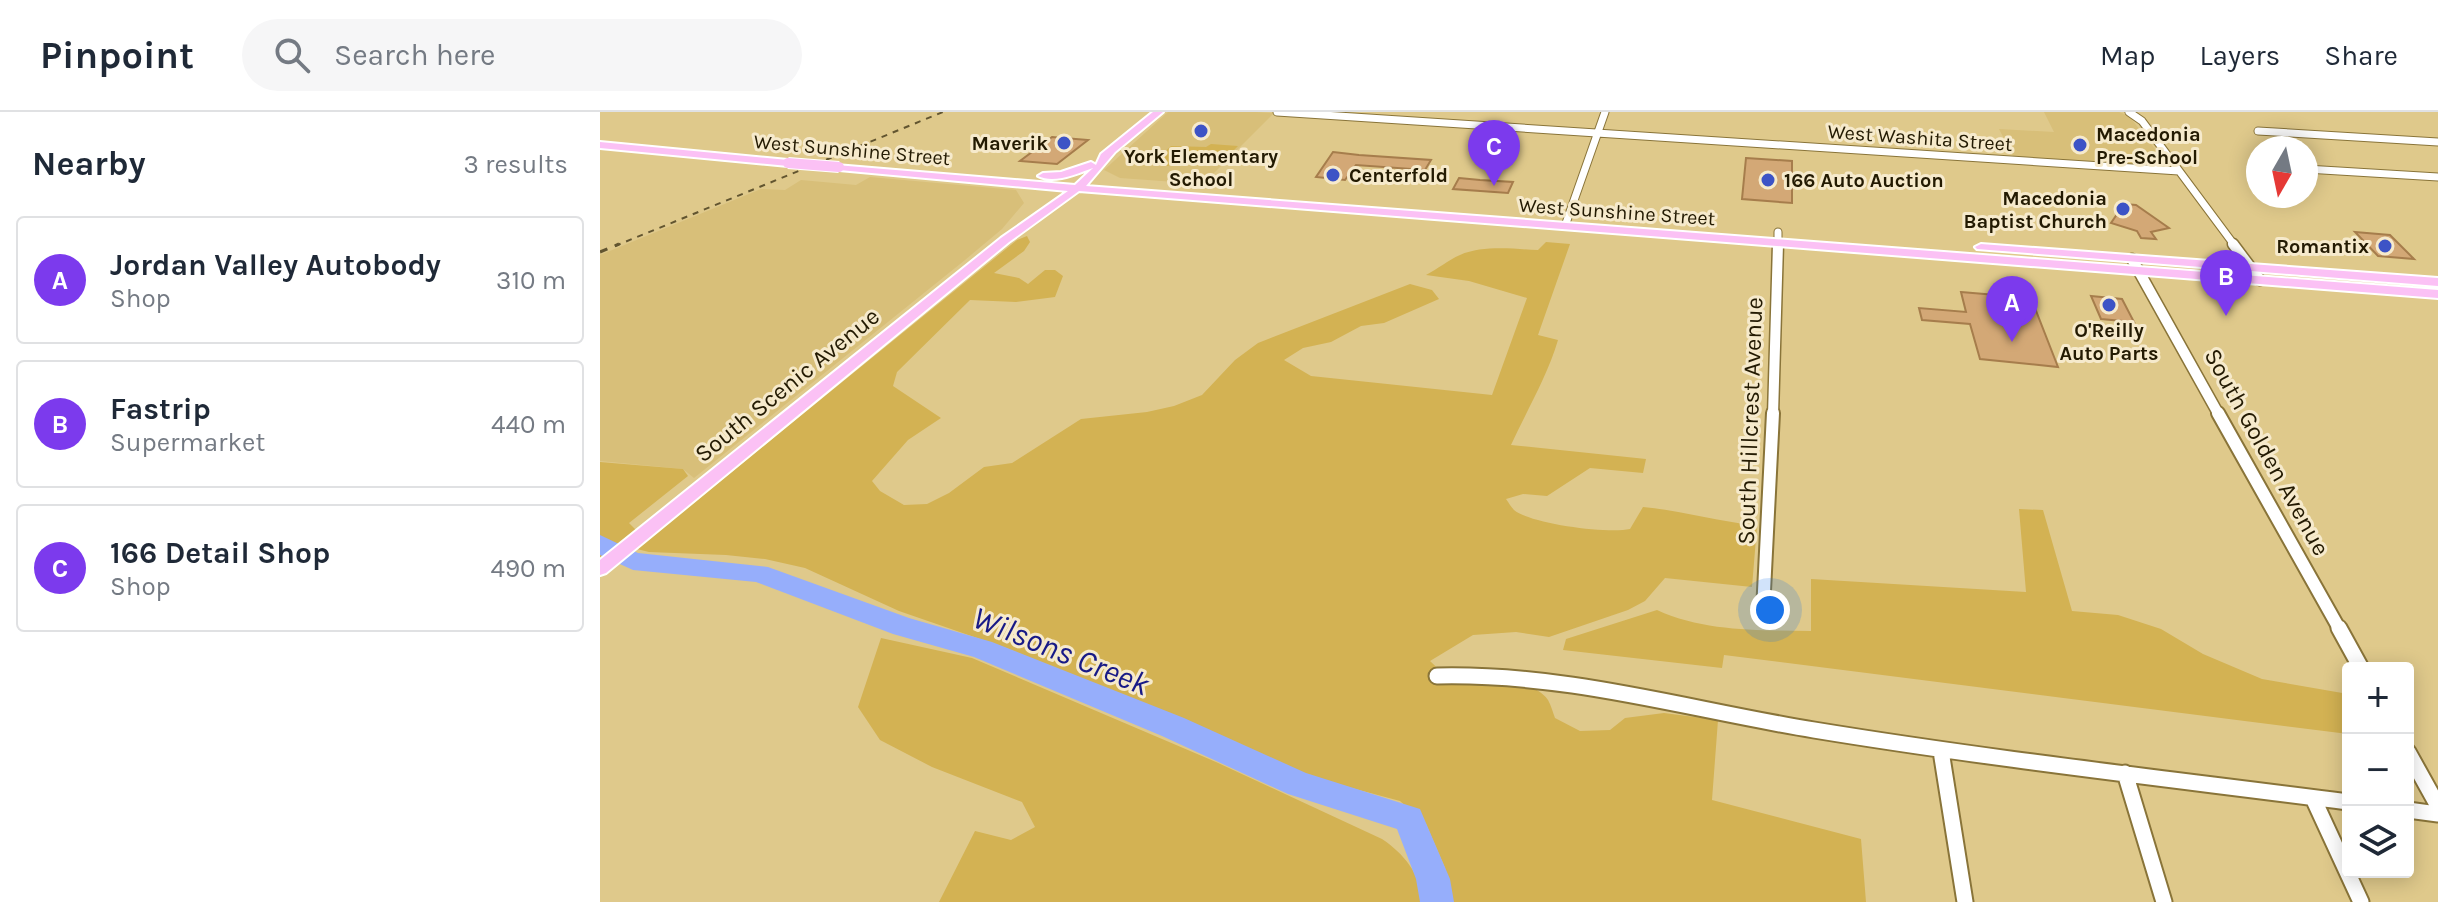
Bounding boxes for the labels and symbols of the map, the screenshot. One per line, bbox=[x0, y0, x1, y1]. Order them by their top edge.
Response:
pin: C bbox=[1468, 120, 1520, 186]
street label: West Washita Street bbox=[1827, 120, 2014, 156]
marker: York Elementary School bbox=[1192, 122, 1210, 140]
place label: Macedonia Pre-School bbox=[2096, 123, 2201, 169]
street label: West Sunshine Street bbox=[753, 130, 952, 170]
place label: Maverik bbox=[972, 132, 1048, 155]
marker: Maverik bbox=[1055, 134, 1073, 152]
marker: Macedonia Pre-School bbox=[2071, 136, 2089, 154]
north arrow bbox=[2246, 136, 2318, 208]
place label: York Elementary School bbox=[1124, 145, 1278, 191]
place label: Centerfold bbox=[1349, 164, 1448, 187]
marker: Centerfold bbox=[1324, 166, 1342, 184]
place label: 166 Auto Auction bbox=[1784, 169, 1944, 192]
marker: 166 Auto Auction bbox=[1759, 171, 1777, 189]
place label: Macedonia Baptist Church bbox=[1964, 187, 2107, 233]
street label: West Sunshine Street bbox=[1518, 194, 1717, 230]
marker: Macedonia Baptist Church bbox=[2114, 200, 2132, 218]
place label: Romantix bbox=[2276, 235, 2369, 258]
marker: Romantix bbox=[2376, 237, 2394, 255]
pin: B bbox=[2200, 250, 2252, 316]
pin: A bbox=[1986, 276, 2038, 342]
marker: O'Reilly Auto Parts bbox=[2100, 296, 2118, 314]
street label: South Hillcrest Avenue bbox=[1732, 297, 1768, 545]
street label: South Scenic Avenue bbox=[689, 302, 885, 468]
place label: O'Reilly Auto Parts bbox=[2060, 319, 2158, 365]
street label: South Golden Avenue bbox=[2198, 344, 2336, 560]
your location bbox=[1750, 590, 1790, 630]
water label: Wilsons Creek bbox=[967, 599, 1155, 703]

